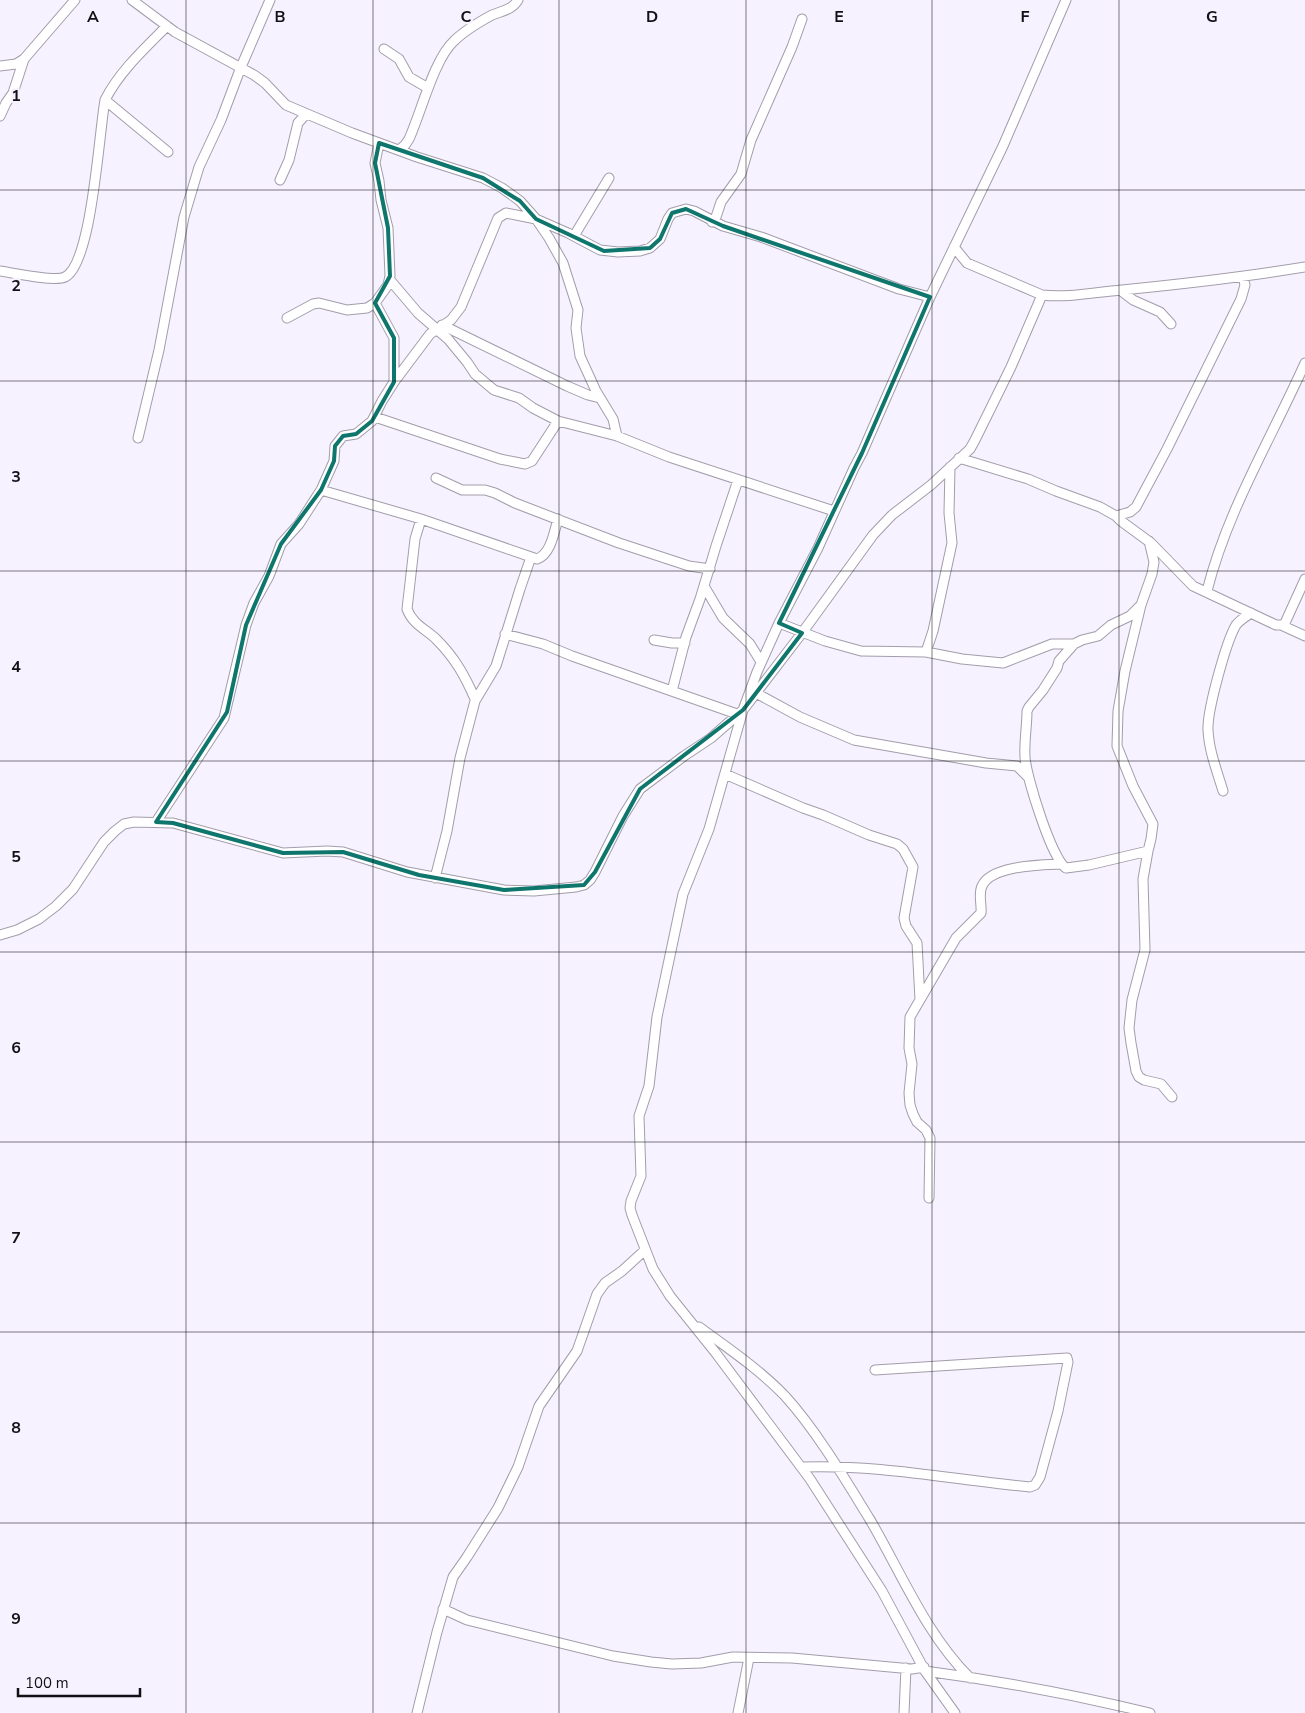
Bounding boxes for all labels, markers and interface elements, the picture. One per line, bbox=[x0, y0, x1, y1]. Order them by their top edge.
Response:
text: A bbox=[87, 6, 99, 28]
text: B bbox=[274, 6, 286, 28]
text: C bbox=[461, 6, 472, 28]
text: D bbox=[646, 6, 658, 28]
text: E bbox=[834, 6, 844, 28]
text: F bbox=[1021, 6, 1030, 28]
text: G bbox=[1206, 6, 1218, 28]
text: 1 bbox=[11, 85, 21, 107]
text: 2 bbox=[11, 275, 21, 297]
text: 3 bbox=[11, 466, 21, 488]
text: 4 bbox=[11, 656, 21, 678]
text: 5 bbox=[11, 846, 21, 868]
text: 6 bbox=[11, 1037, 21, 1059]
text: 7 bbox=[11, 1227, 21, 1249]
text: 8 bbox=[11, 1417, 21, 1439]
text: 9 bbox=[11, 1608, 21, 1630]
scale bar bbox=[18, 1666, 140, 1698]
text: 100 m bbox=[25, 1673, 69, 1693]

